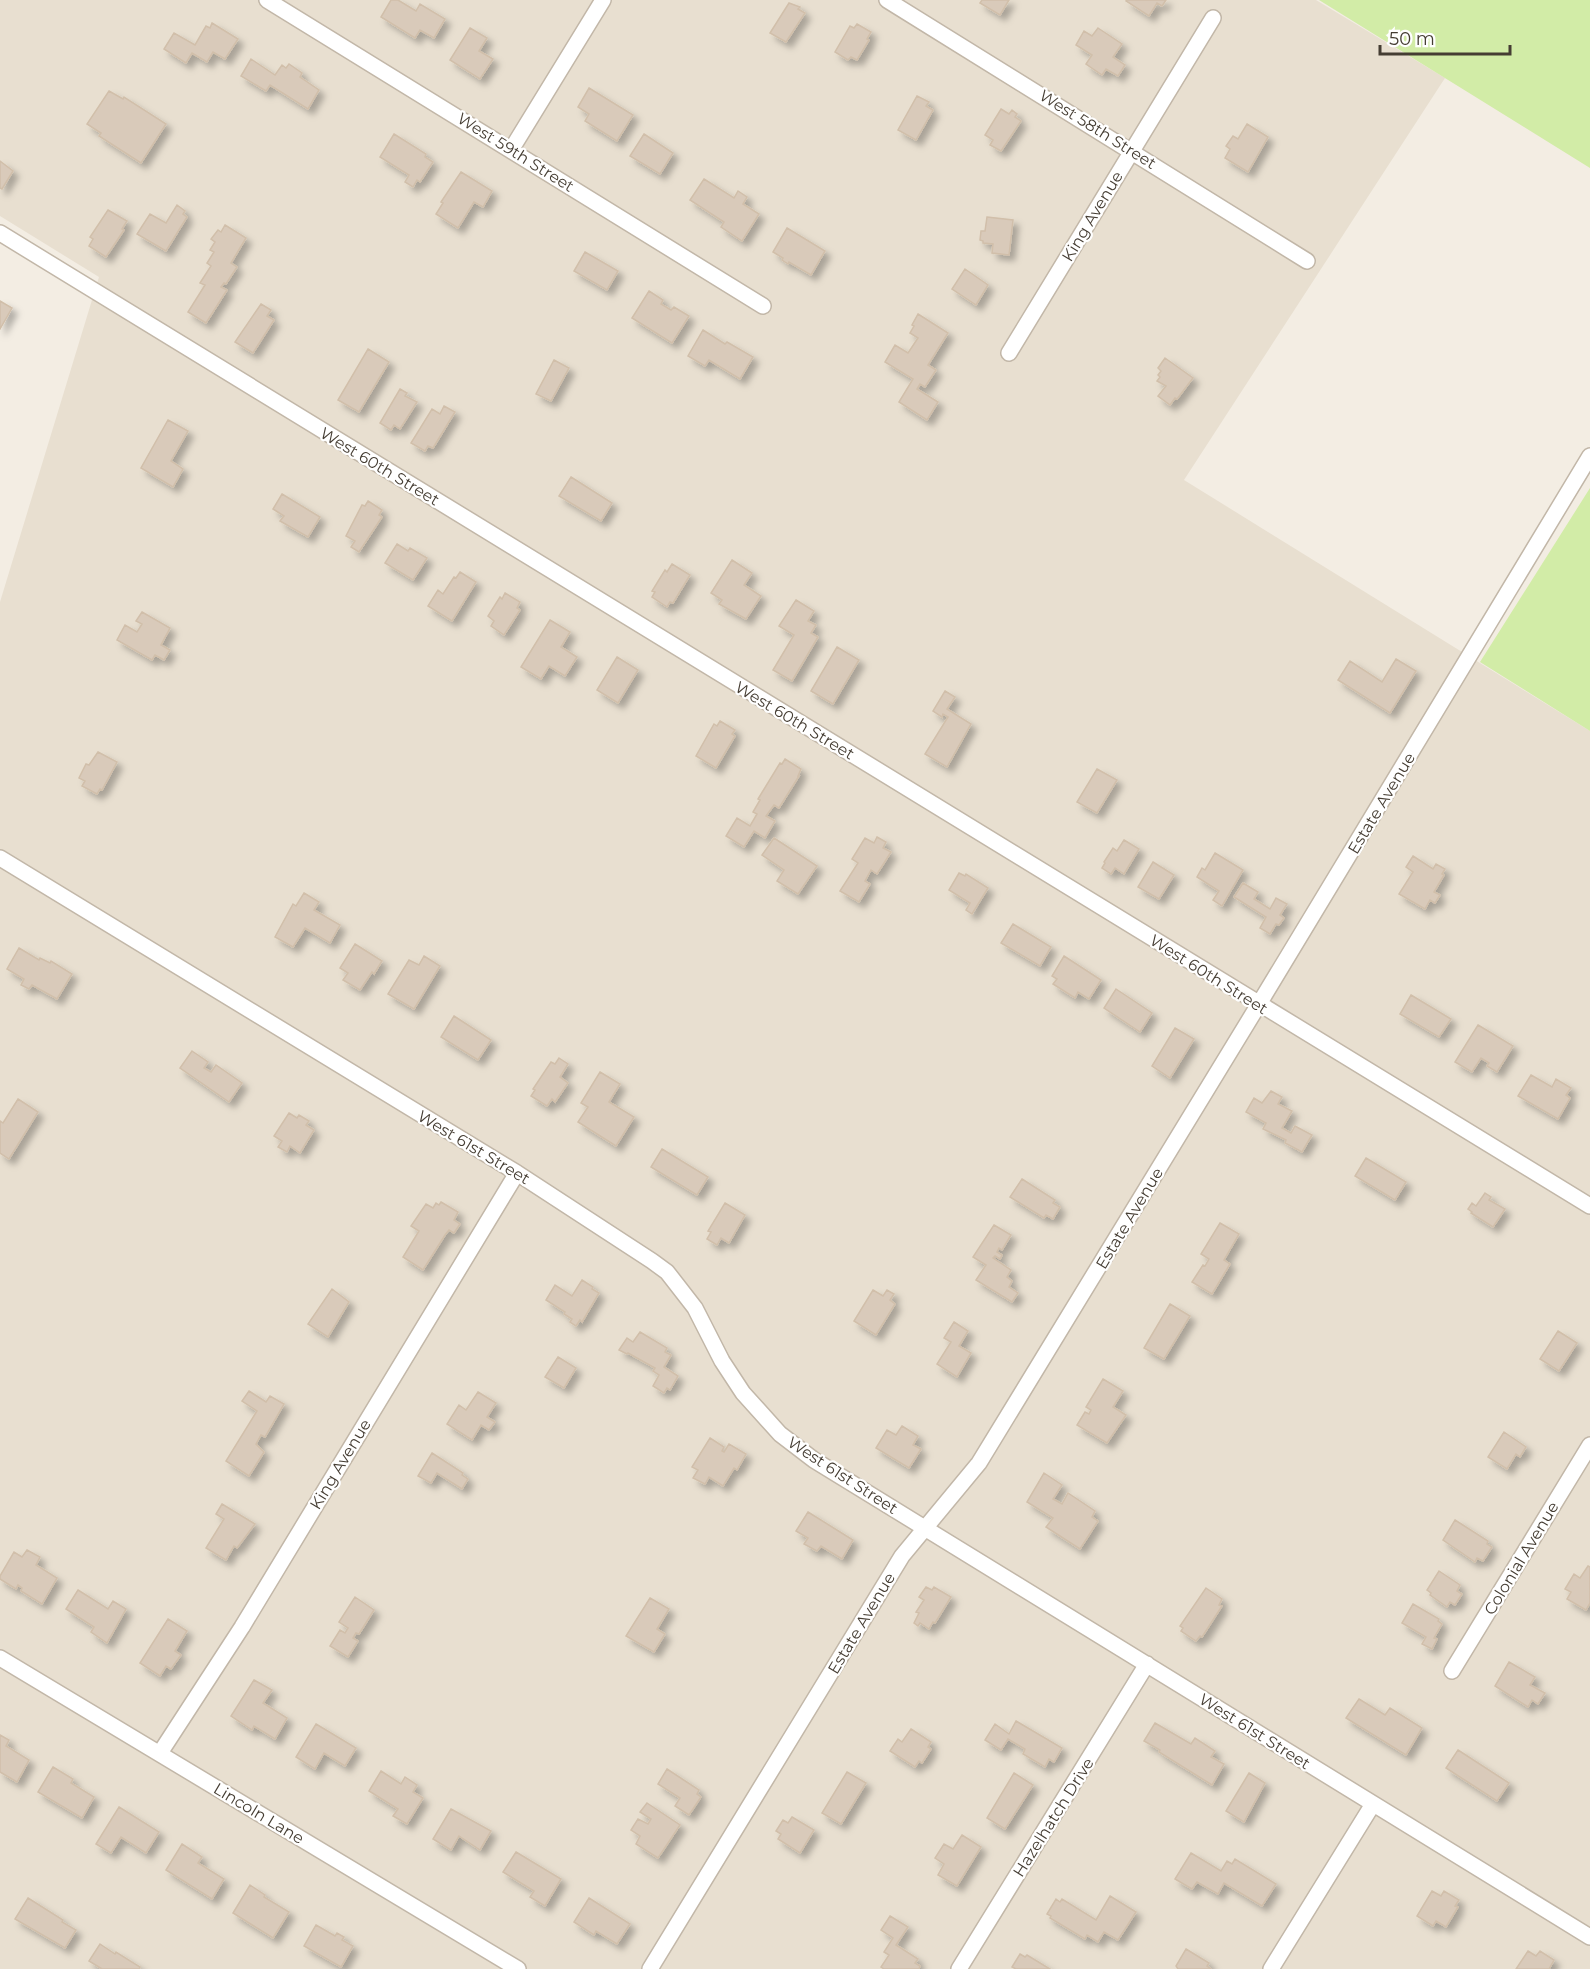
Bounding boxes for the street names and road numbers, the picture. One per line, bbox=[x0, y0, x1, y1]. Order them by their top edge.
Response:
street label: West 58th Street bbox=[1036, 86, 1160, 173]
street label: West 59th Street bbox=[454, 109, 578, 196]
street label: King Avenue bbox=[1058, 168, 1127, 265]
street label: West 60th Street bbox=[317, 423, 443, 510]
street label: West 60th Street bbox=[732, 677, 858, 764]
street label: Estate Avenue bbox=[1344, 749, 1419, 857]
street label: West 60th Street bbox=[1146, 930, 1272, 1019]
street label: West 61st Street bbox=[414, 1106, 534, 1189]
street label: Estate Avenue bbox=[1092, 1164, 1167, 1272]
street label: King Avenue bbox=[306, 1416, 375, 1513]
street label: West 61st Street bbox=[784, 1433, 902, 1518]
street label: Colonial Avenue bbox=[1480, 1498, 1563, 1618]
street label: Estate Avenue bbox=[824, 1569, 899, 1677]
street label: West 61st Street bbox=[1196, 1690, 1314, 1774]
street label: Hazelhatch Drive bbox=[1009, 1754, 1098, 1880]
street label: Lincoln Lane bbox=[210, 1779, 307, 1848]

